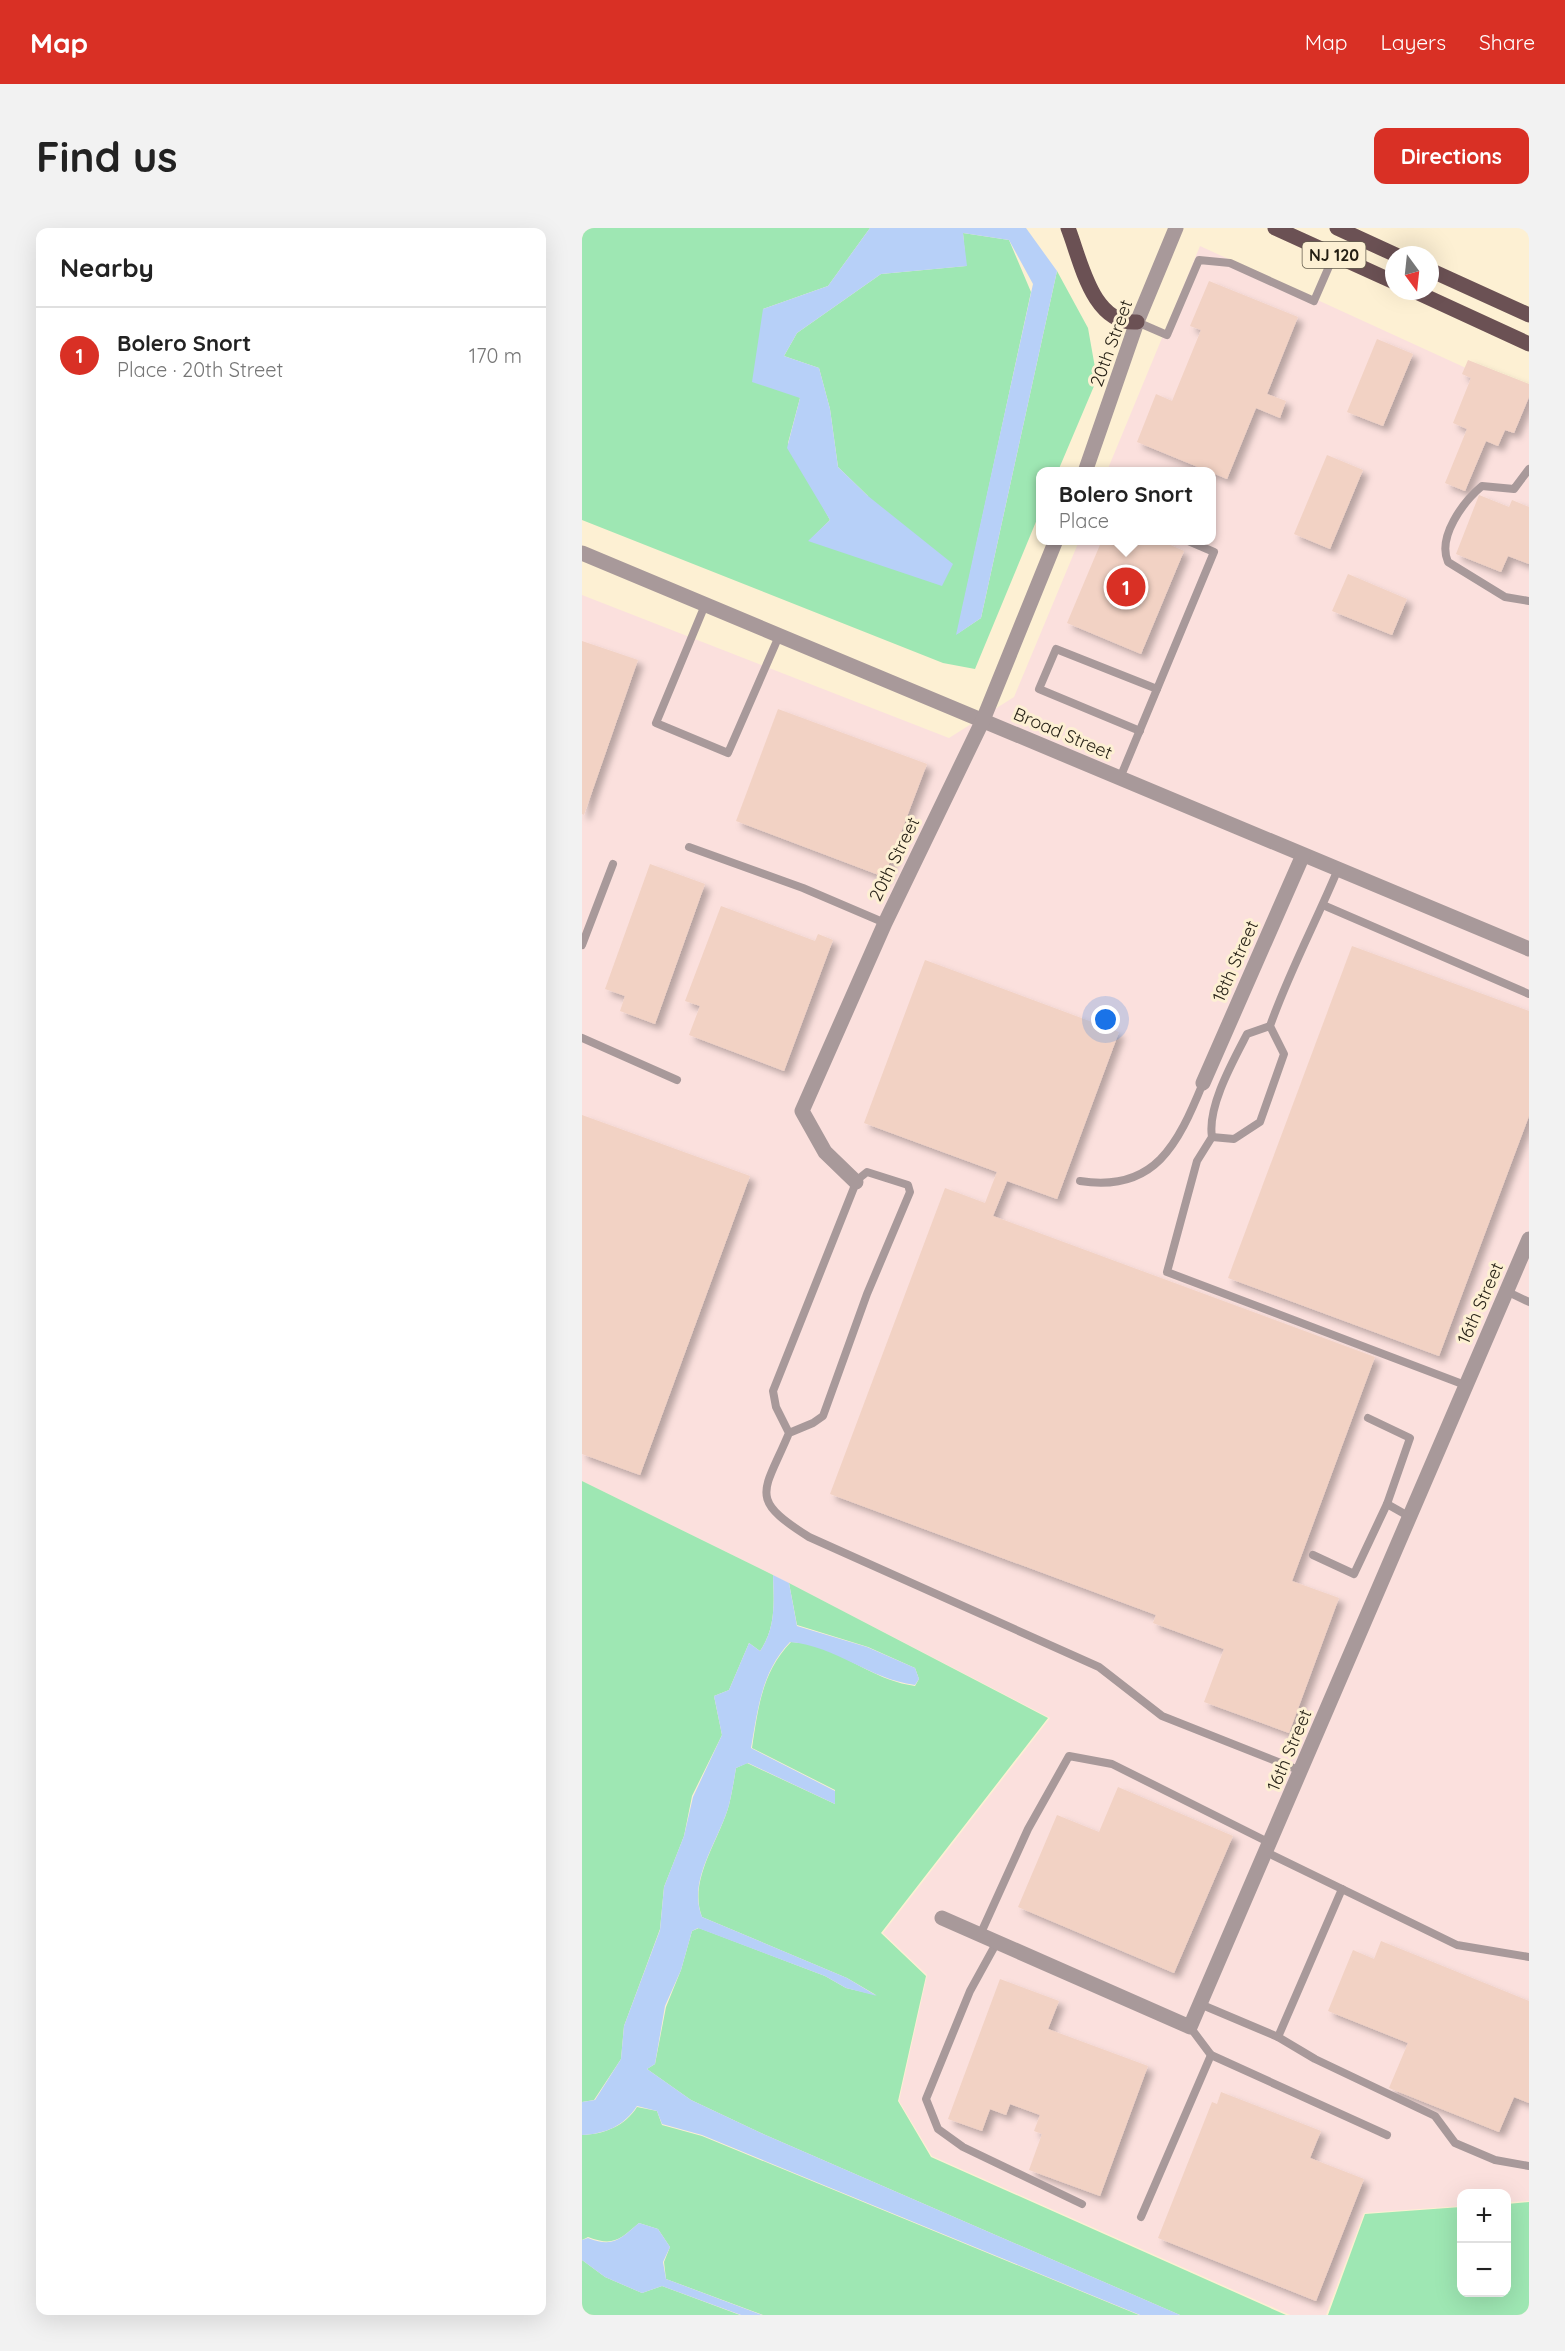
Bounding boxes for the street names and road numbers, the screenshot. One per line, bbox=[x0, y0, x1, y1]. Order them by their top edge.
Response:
road number: NJ 120 bbox=[1302, 242, 1365, 268]
street label: 20th Street bbox=[1085, 296, 1137, 390]
street label: Broad Street bbox=[1010, 702, 1116, 764]
street label: 20th Street bbox=[864, 813, 924, 905]
street label: 18th Street bbox=[1207, 917, 1263, 1005]
street label: 16th Street bbox=[1452, 1259, 1508, 1347]
street label: 16th Street bbox=[1261, 1706, 1317, 1794]

